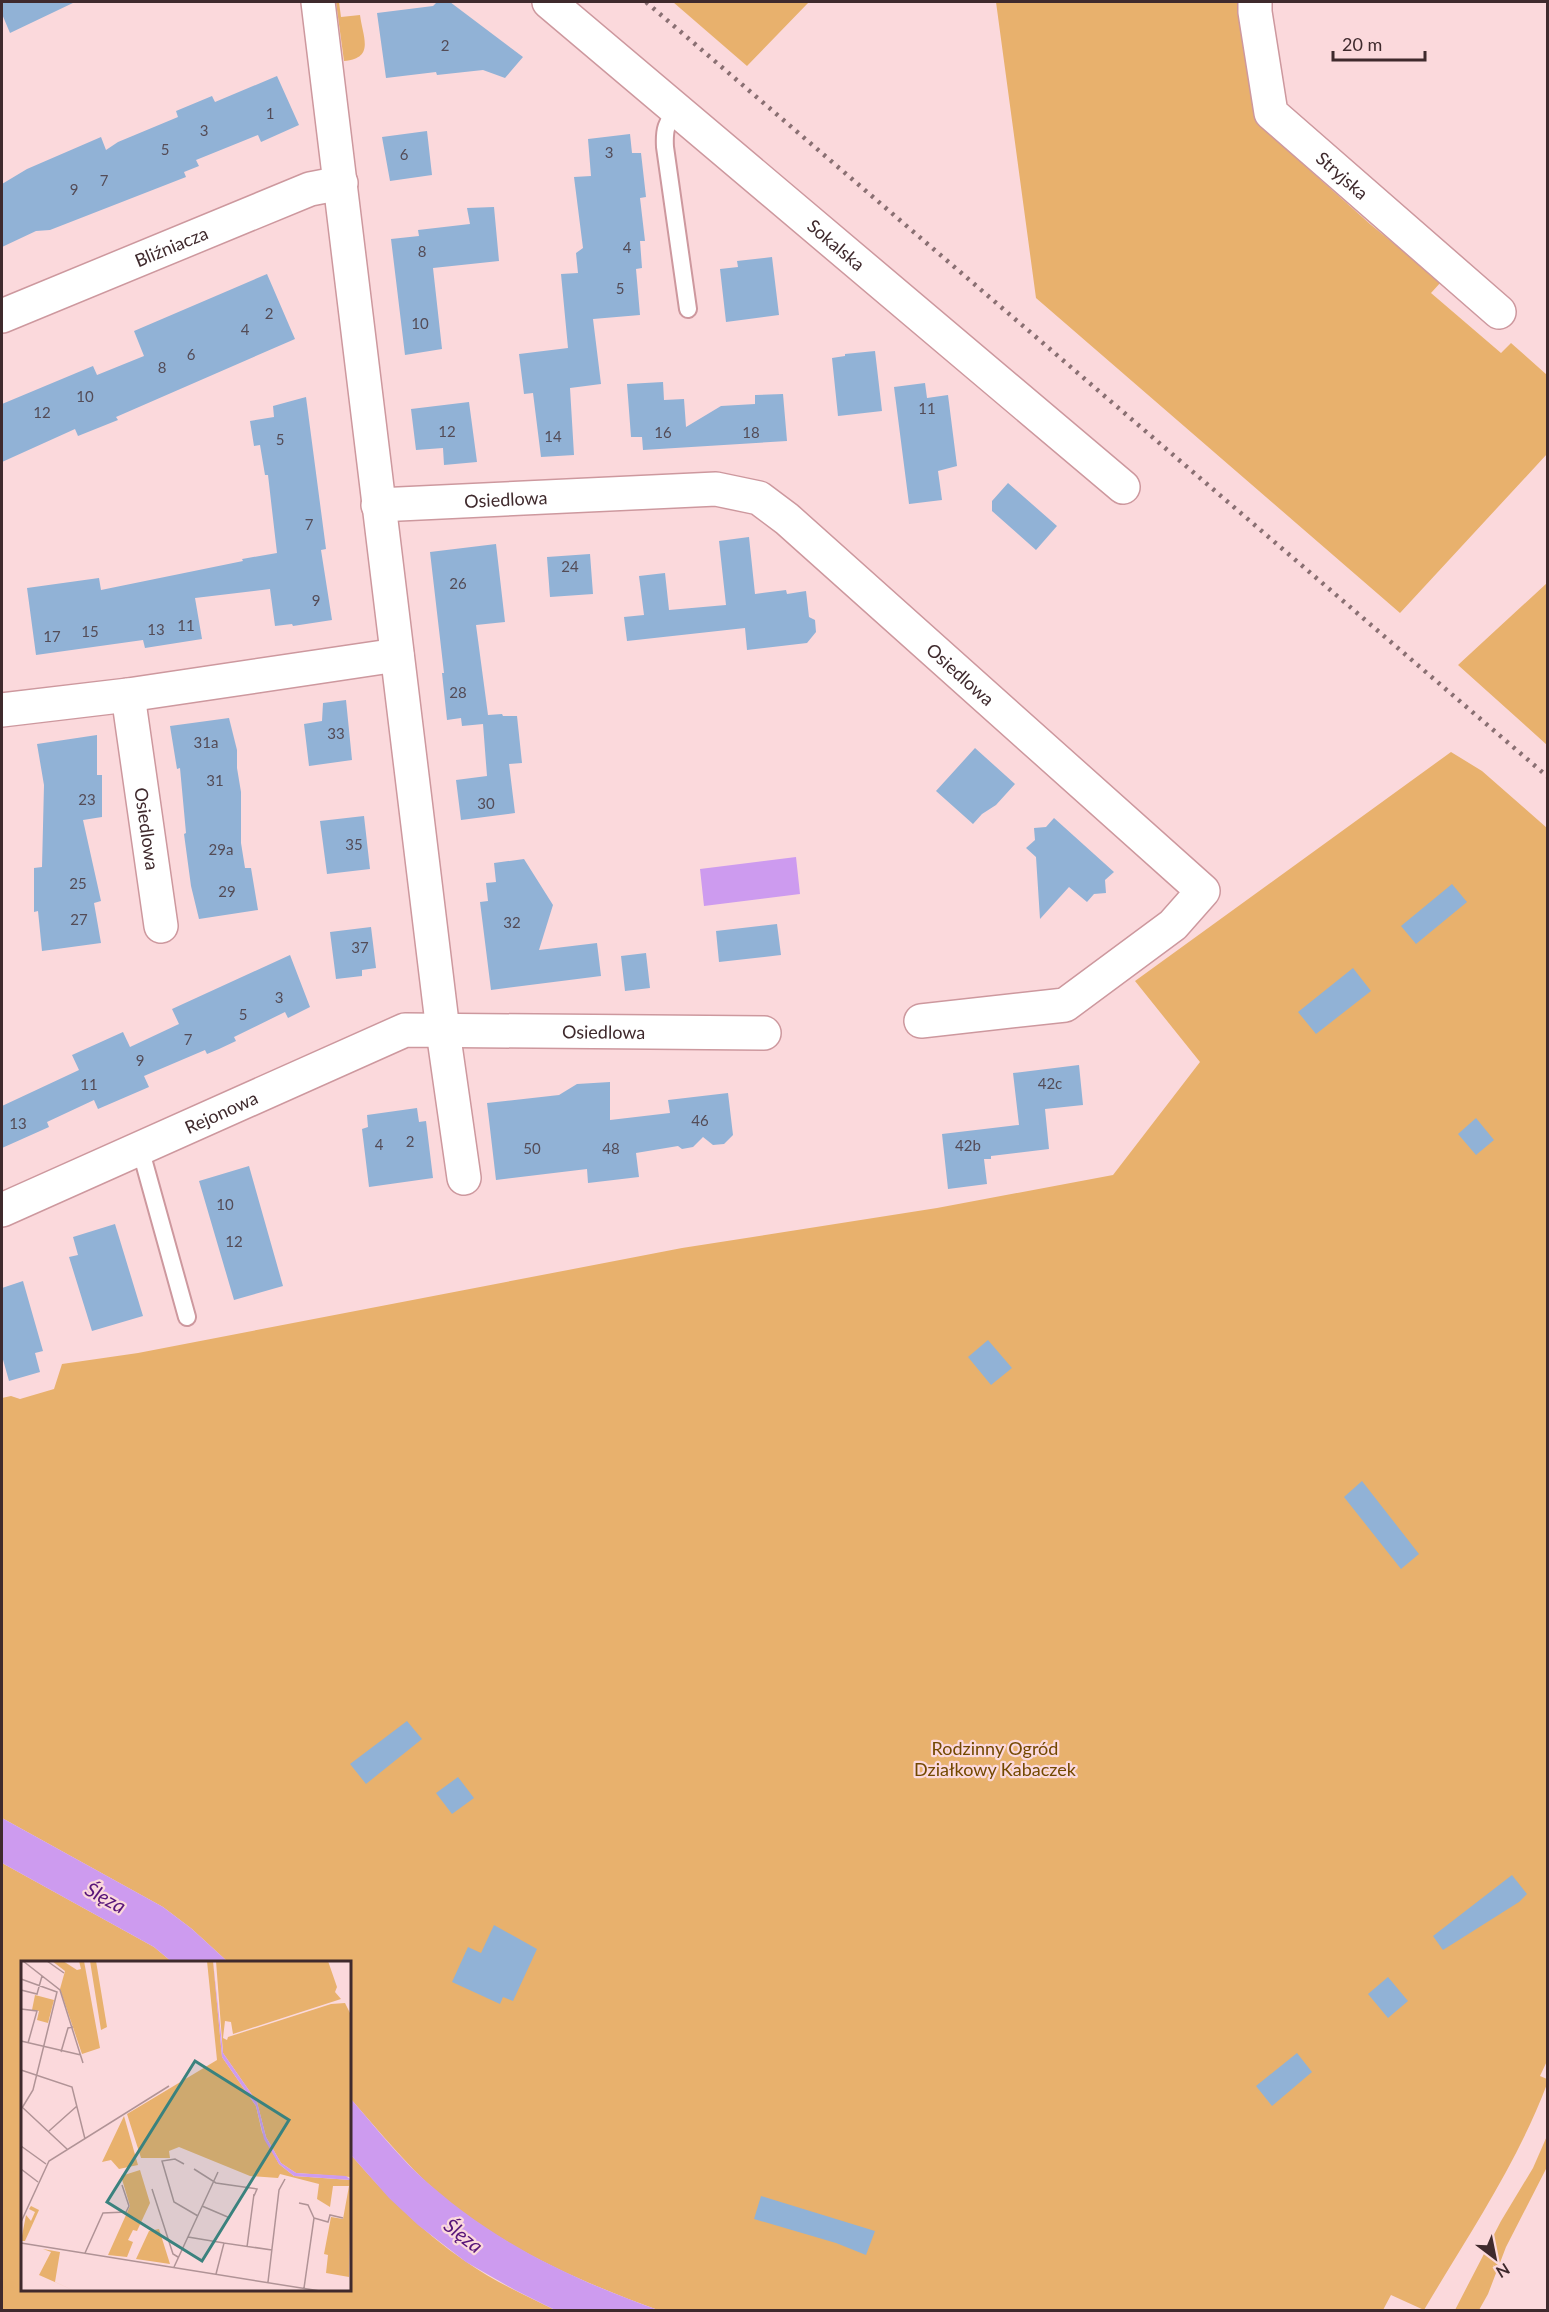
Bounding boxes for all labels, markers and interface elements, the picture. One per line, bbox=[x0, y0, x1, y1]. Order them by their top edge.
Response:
scale bar bbox=[1333, 24, 1424, 62]
text: 20 m bbox=[1342, 33, 1382, 55]
house number: 2 bbox=[441, 36, 449, 54]
house number: 1 bbox=[266, 104, 274, 122]
house number: 3 bbox=[200, 121, 208, 139]
house number: 5 bbox=[161, 140, 169, 158]
house number: 3 bbox=[605, 143, 613, 161]
house number: 6 bbox=[400, 145, 409, 163]
street label: Stryjska bbox=[1312, 147, 1373, 204]
house number: 7 bbox=[100, 171, 109, 189]
house number: 9 bbox=[70, 180, 78, 198]
street label: Sokalska bbox=[803, 214, 869, 275]
street label: Bliźniacza bbox=[131, 221, 211, 271]
house number: 4 bbox=[623, 238, 632, 256]
house number: 8 bbox=[418, 242, 426, 260]
house number: 5 bbox=[616, 279, 624, 297]
house number: 2 bbox=[265, 304, 273, 322]
house number: 10 bbox=[411, 314, 429, 332]
house number: 4 bbox=[241, 320, 250, 338]
house number: 6 bbox=[187, 345, 196, 363]
house number: 8 bbox=[158, 358, 166, 376]
house number: 10 bbox=[76, 387, 94, 405]
house number: 11 bbox=[918, 399, 936, 417]
house number: 12 bbox=[33, 403, 51, 421]
house number: 12 bbox=[438, 422, 456, 440]
house number: 16 bbox=[654, 423, 672, 441]
house number: 18 bbox=[742, 423, 760, 441]
house number: 14 bbox=[544, 427, 562, 445]
house number: 5 bbox=[276, 430, 284, 448]
street label: Osiedlowa bbox=[464, 486, 548, 512]
house number: 7 bbox=[305, 515, 314, 533]
house number: 24 bbox=[561, 557, 579, 575]
house number: 26 bbox=[449, 574, 467, 592]
house number: 9 bbox=[312, 591, 320, 609]
house number: 11 bbox=[177, 616, 195, 634]
house number: 13 bbox=[147, 620, 165, 638]
house number: 15 bbox=[81, 622, 99, 640]
house number: 17 bbox=[43, 627, 61, 645]
street label: Osiedlowa bbox=[922, 638, 999, 710]
house number: 28 bbox=[449, 683, 467, 701]
house number: 33 bbox=[327, 724, 345, 742]
house number: 31a bbox=[194, 733, 218, 751]
house number: 31 bbox=[206, 771, 224, 789]
street label: Osiedlowa bbox=[130, 786, 164, 871]
house number: 23 bbox=[78, 790, 96, 808]
house number: 30 bbox=[477, 794, 495, 812]
house number: 35 bbox=[345, 835, 363, 853]
house number: 29a bbox=[209, 840, 233, 858]
house number: 25 bbox=[69, 874, 87, 892]
house number: 29 bbox=[218, 882, 236, 900]
house number: 27 bbox=[70, 910, 88, 928]
house number: 32 bbox=[503, 913, 521, 931]
house number: 37 bbox=[351, 938, 369, 956]
house number: 3 bbox=[275, 988, 283, 1006]
house number: 5 bbox=[239, 1005, 247, 1023]
street label: Osiedlowa bbox=[562, 1020, 645, 1043]
house number: 7 bbox=[184, 1030, 193, 1048]
house number: 9 bbox=[136, 1051, 144, 1069]
house number: 42c bbox=[1038, 1074, 1062, 1092]
house number: 11 bbox=[80, 1075, 98, 1093]
street label: Rejonowa bbox=[181, 1086, 261, 1138]
house number: 46 bbox=[691, 1111, 709, 1129]
house number: 13 bbox=[9, 1114, 27, 1132]
house number: 2 bbox=[406, 1132, 414, 1150]
house number: 4 bbox=[375, 1135, 384, 1153]
house number: 42b bbox=[955, 1136, 981, 1154]
house number: 50 bbox=[523, 1139, 541, 1157]
house number: 48 bbox=[602, 1139, 620, 1157]
house number: 10 bbox=[216, 1195, 234, 1213]
house number: 12 bbox=[225, 1232, 243, 1250]
park label: Rodzinny Ogród Działkowy Kabaczek bbox=[914, 1737, 1077, 1780]
water label: Ślęza bbox=[82, 1876, 130, 1918]
inset map bbox=[21, 1961, 351, 2291]
water label: Ślęza bbox=[440, 2212, 488, 2258]
north arrow bbox=[1465, 2228, 1525, 2288]
text: N bbox=[1493, 2260, 1513, 2282]

